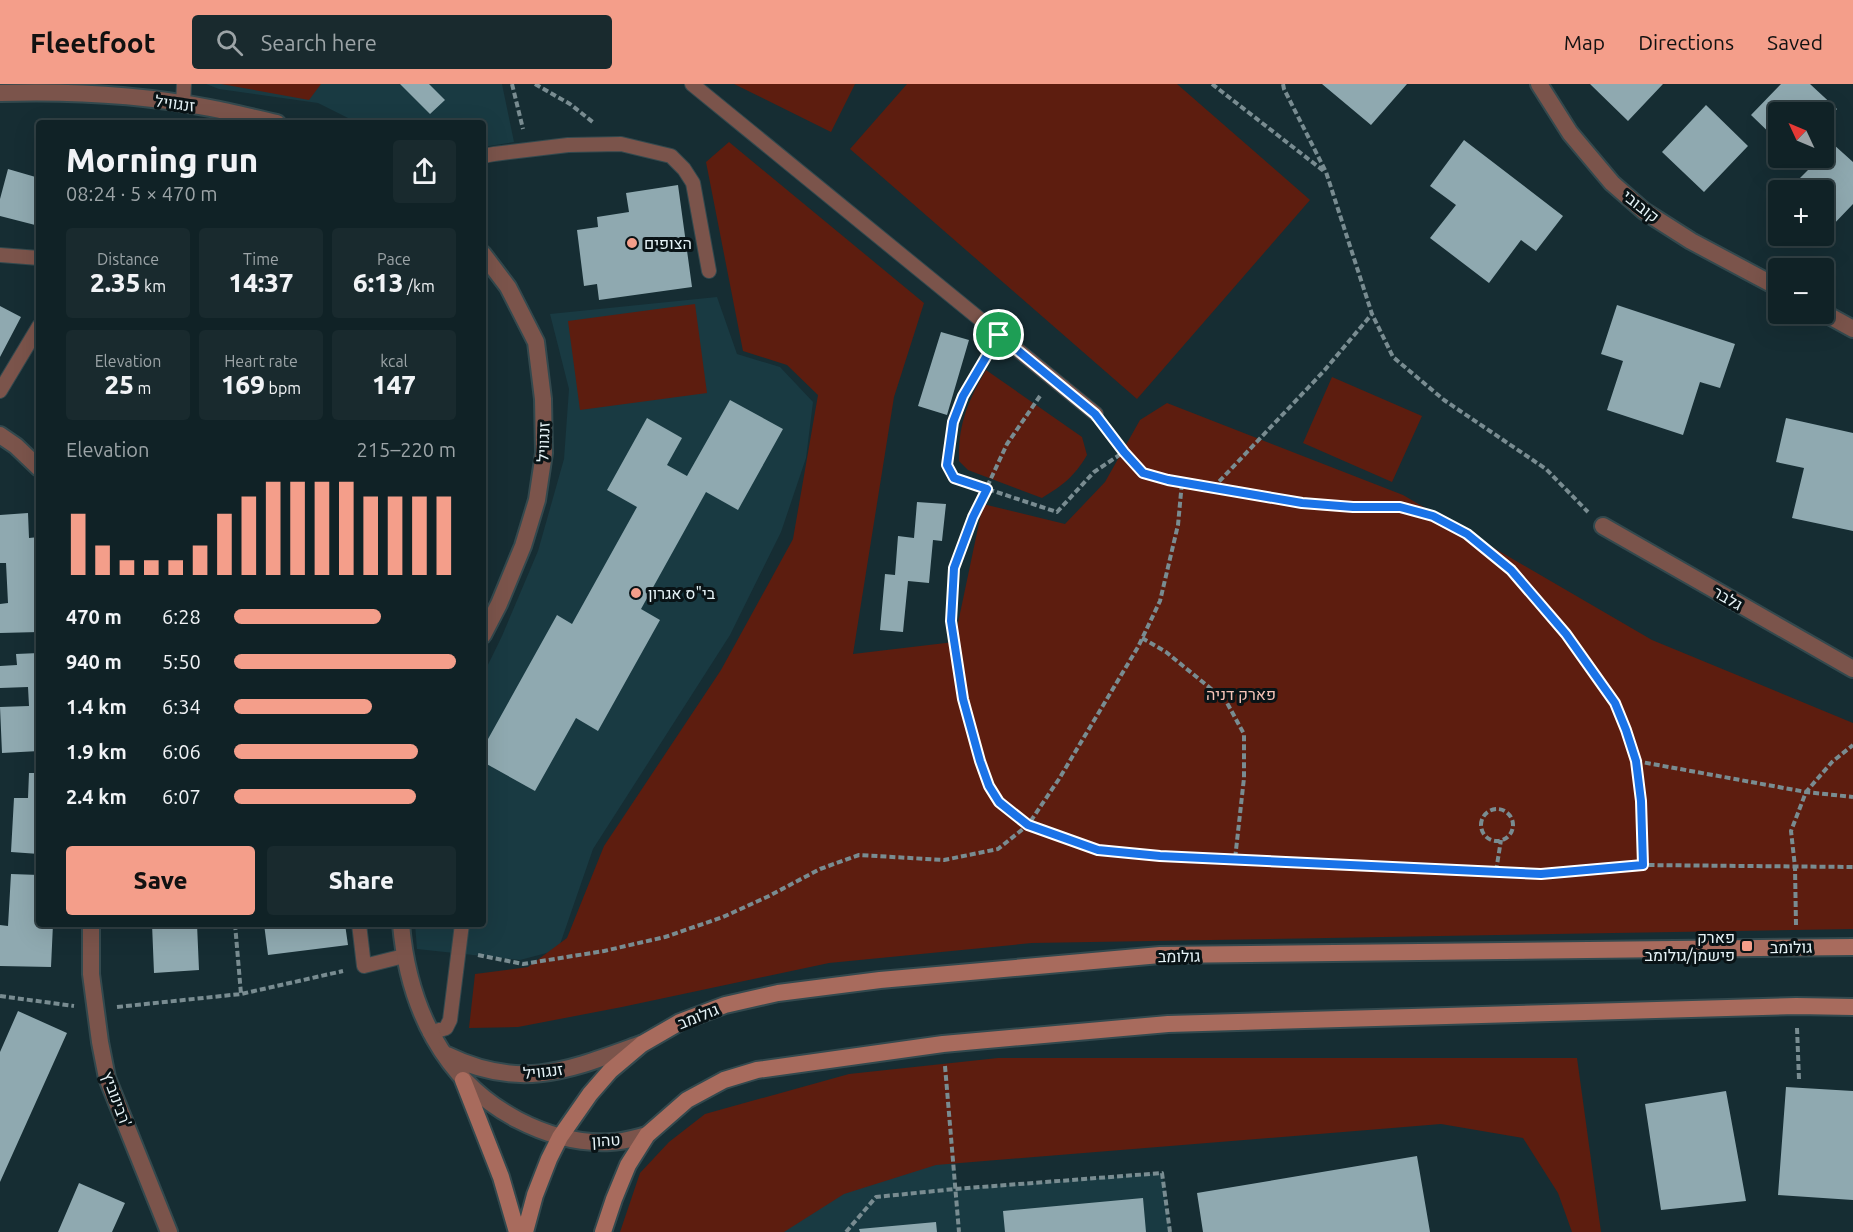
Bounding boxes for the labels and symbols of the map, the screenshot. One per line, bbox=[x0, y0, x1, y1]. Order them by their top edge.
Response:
street label: זנגוויל bbox=[154, 91, 196, 115]
north arrow bbox=[1768, 102, 1834, 168]
street label: קובובי bbox=[1619, 186, 1663, 226]
place label: הצופים bbox=[644, 234, 692, 252]
marker: הצופים bbox=[625, 236, 639, 250]
pin bbox=[973, 309, 1024, 360]
street label: זנגוויל bbox=[533, 421, 553, 462]
street label: גלבר bbox=[1710, 583, 1746, 613]
place label: בי"ס אגרון bbox=[648, 584, 716, 602]
marker: בי"ס אגרון bbox=[629, 586, 643, 600]
park label: פארק דניה bbox=[1206, 685, 1276, 703]
place label: פארק פישמן/גולומב bbox=[1644, 928, 1735, 964]
street label: גולומב bbox=[1770, 938, 1812, 956]
marker: פארק פישמן/גולומב bbox=[1740, 939, 1754, 953]
street label: גולומב bbox=[1158, 947, 1200, 965]
street label: גולומב bbox=[675, 1000, 721, 1032]
street label: זנגוויל bbox=[522, 1060, 564, 1082]
street label: רבינוביץ' bbox=[99, 1069, 135, 1129]
street label: טהון bbox=[591, 1130, 621, 1150]

